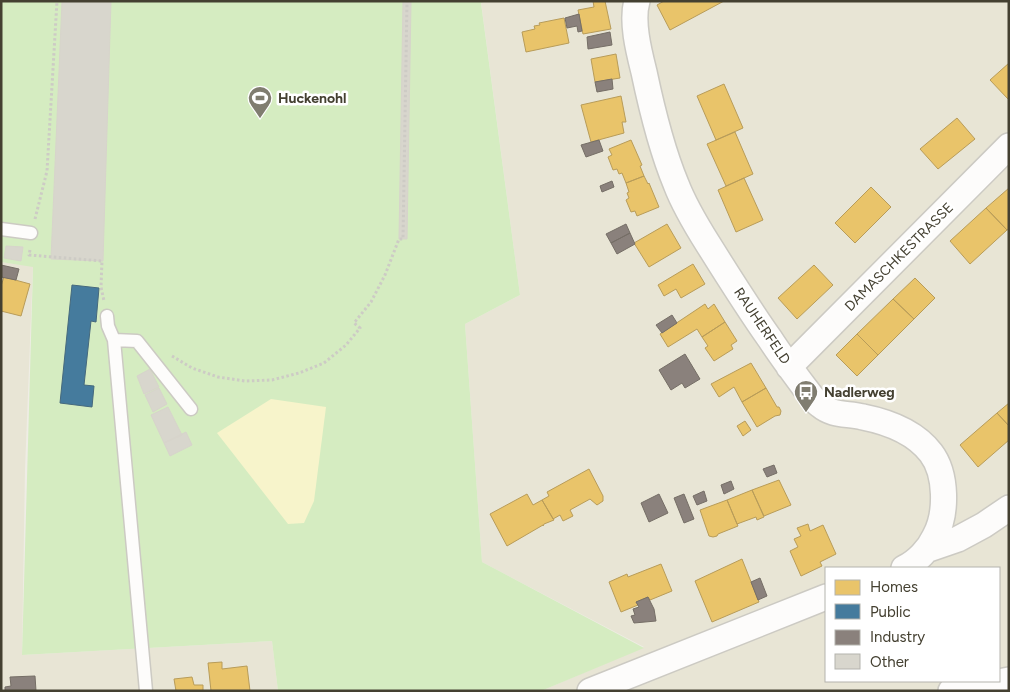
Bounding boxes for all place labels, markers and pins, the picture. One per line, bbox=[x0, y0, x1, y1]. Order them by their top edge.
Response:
sports icon: Huckenohl bbox=[247, 85, 273, 119]
place label: Huckenohl bbox=[278, 90, 347, 107]
bus stop icon: Nadlerweg bbox=[793, 379, 819, 413]
place label: Nadlerweg bbox=[824, 384, 895, 401]

